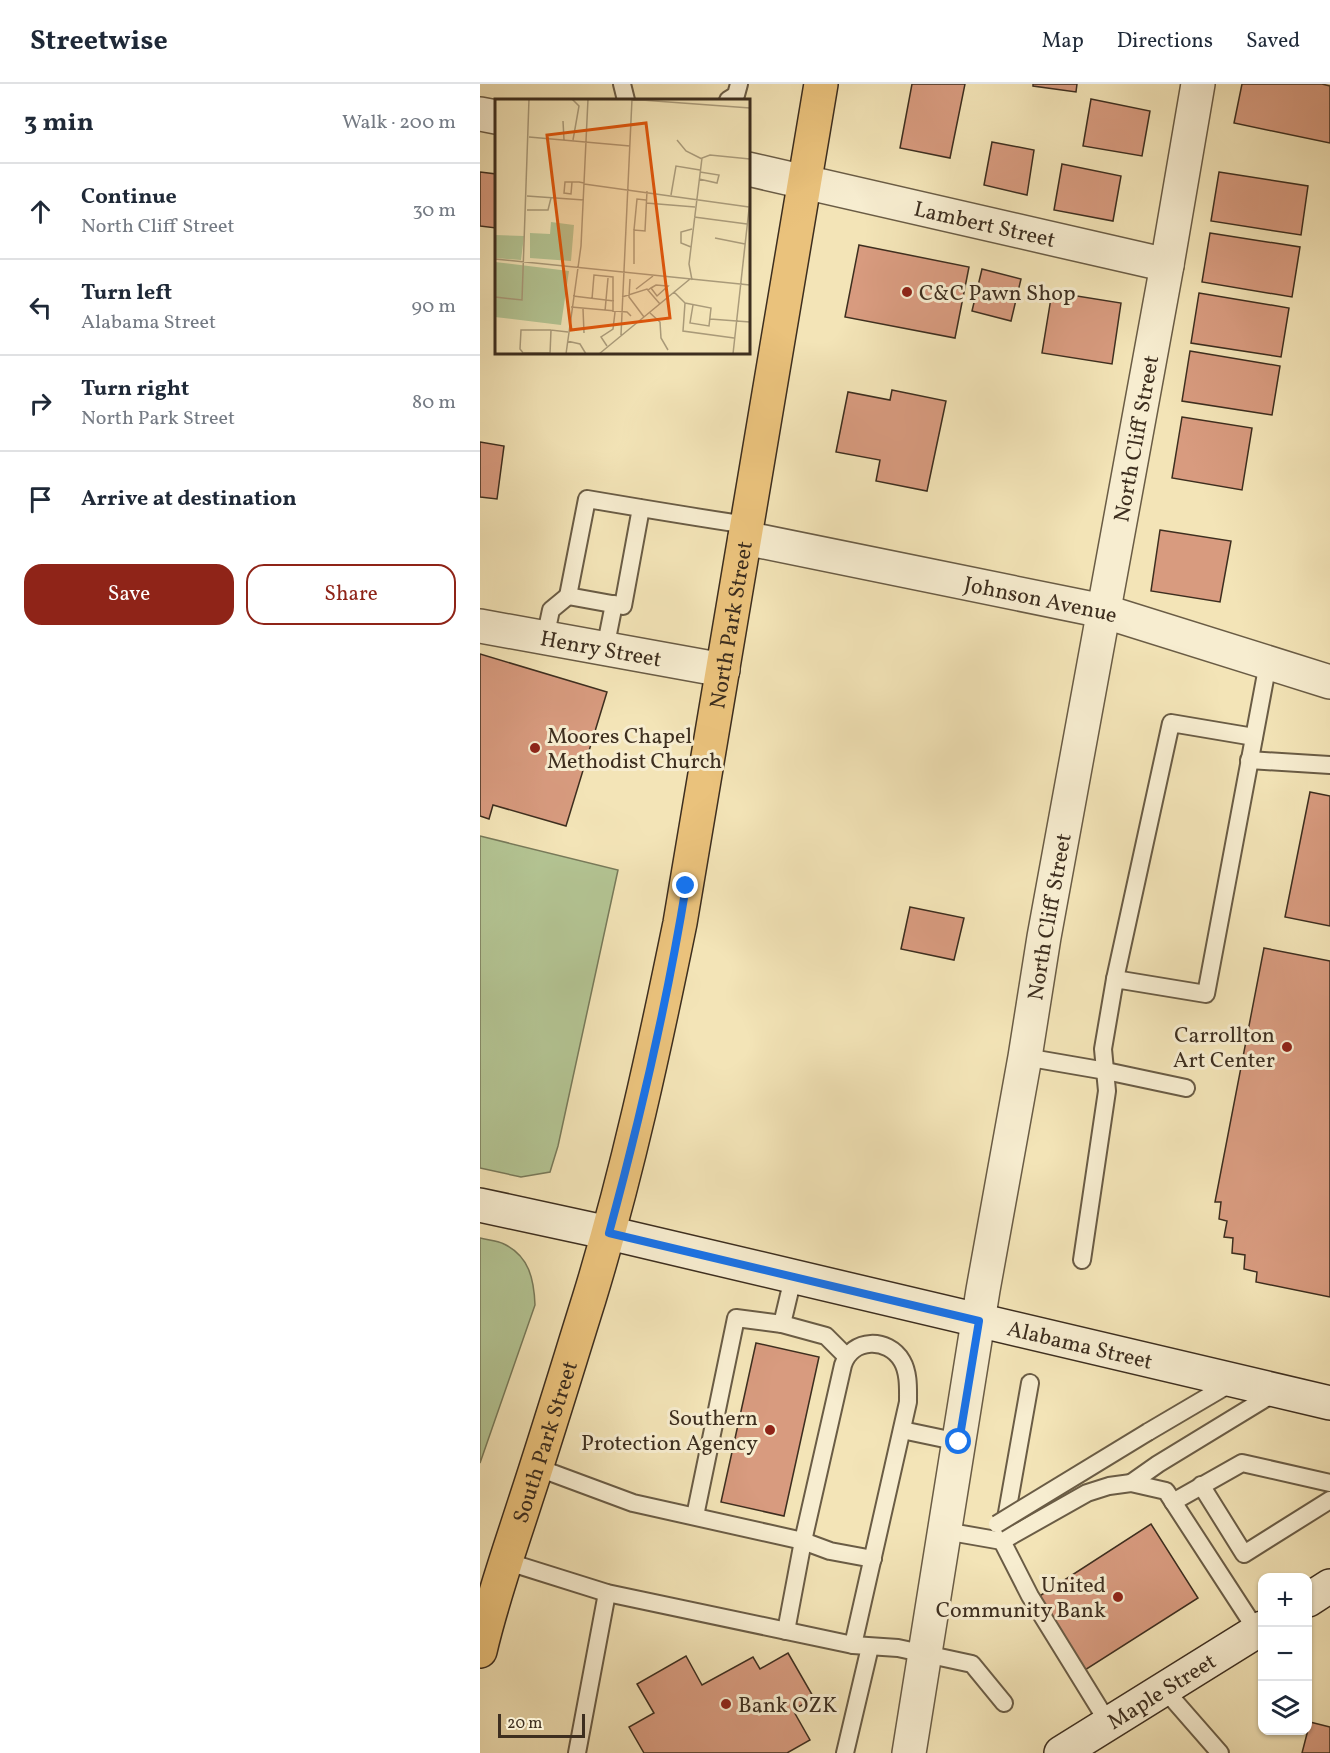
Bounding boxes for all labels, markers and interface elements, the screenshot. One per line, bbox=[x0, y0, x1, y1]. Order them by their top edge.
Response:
text: Streetwise bbox=[30, 22, 168, 61]
text: Map bbox=[1042, 27, 1084, 56]
text: Directions bbox=[1117, 27, 1213, 56]
text: Saved bbox=[1246, 27, 1300, 56]
inset map bbox=[495, 99, 750, 354]
text: 3 min bbox=[24, 105, 94, 141]
text: Walk · 200 m bbox=[342, 109, 456, 137]
text: Continue bbox=[81, 182, 177, 213]
street label: Lambert Street bbox=[910, 194, 1058, 257]
icon: ahead bbox=[24, 195, 57, 228]
text: 30 m bbox=[412, 197, 456, 225]
text: North Cliff Street bbox=[81, 213, 235, 241]
text: Turn left bbox=[81, 278, 172, 309]
place label: C&C Pawn Shop bbox=[919, 279, 1076, 310]
marker: C&C Pawn Shop bbox=[900, 285, 914, 299]
icon: left bbox=[24, 291, 57, 324]
text: 90 m bbox=[412, 293, 456, 321]
text: Alabama Street bbox=[81, 309, 216, 337]
street label: North Cliff Street bbox=[1107, 353, 1168, 525]
text: Turn right bbox=[81, 374, 189, 405]
icon: right bbox=[24, 387, 57, 420]
text: 80 m bbox=[412, 389, 456, 417]
text: North Park Street bbox=[81, 405, 235, 433]
icon: arrive bbox=[24, 483, 57, 516]
text: Arrive at destination bbox=[81, 484, 297, 515]
street label: North Park Street bbox=[703, 539, 762, 711]
button: Save bbox=[24, 564, 234, 625]
button: Share bbox=[246, 564, 456, 625]
street label: Johnson Avenue bbox=[961, 570, 1121, 633]
street label: Henry Street bbox=[537, 624, 664, 677]
place label: Moores Chapel Methodist Church bbox=[547, 722, 722, 778]
marker: Moores Chapel Methodist Church bbox=[528, 741, 542, 755]
street label: North Cliff Street bbox=[1021, 831, 1081, 1003]
route end bbox=[672, 872, 698, 898]
place label: Carrollton Art Center bbox=[1173, 1021, 1275, 1077]
marker: Carrollton Art Center bbox=[1280, 1040, 1294, 1054]
street label: Alabama Street bbox=[1004, 1314, 1156, 1379]
street label: South Park Street bbox=[506, 1357, 587, 1528]
place label: Southern Protection Agency bbox=[581, 1404, 758, 1460]
marker: Southern Protection Agency bbox=[763, 1423, 777, 1437]
route start bbox=[945, 1428, 971, 1454]
place label: United Community Bank bbox=[936, 1571, 1106, 1627]
map controls bbox=[1258, 1573, 1312, 1735]
button: + bbox=[1258, 1573, 1312, 1627]
marker: United Community Bank bbox=[1111, 1590, 1125, 1604]
button: − bbox=[1258, 1627, 1312, 1681]
street label: Maple Street bbox=[1102, 1647, 1223, 1738]
button: layers bbox=[1258, 1681, 1312, 1735]
place label: Bank OZK bbox=[738, 1691, 837, 1722]
marker: Bank OZK bbox=[719, 1697, 733, 1711]
scale bar bbox=[498, 1711, 585, 1738]
text: 20 m bbox=[507, 1713, 542, 1735]

